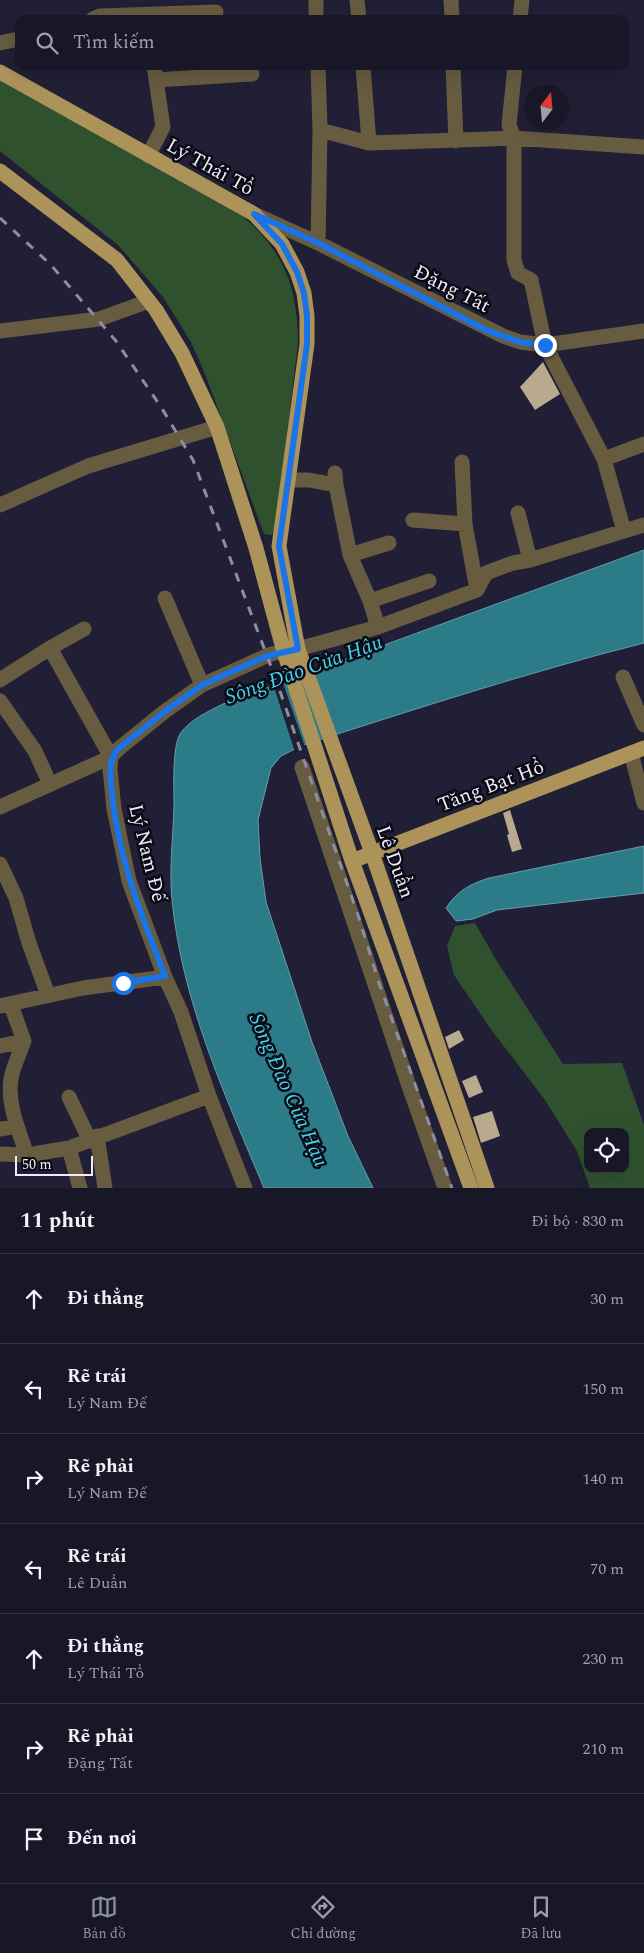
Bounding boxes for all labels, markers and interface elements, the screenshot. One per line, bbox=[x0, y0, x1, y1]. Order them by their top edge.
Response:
search box bbox=[15, 15, 629, 70]
text: Tìm kiếm bbox=[73, 28, 155, 57]
icon: search bbox=[33, 29, 61, 57]
north arrow bbox=[524, 85, 569, 130]
street label: Lý Thái Tổ bbox=[161, 131, 259, 203]
street label: Đặng Tất bbox=[409, 257, 495, 321]
route end bbox=[534, 334, 557, 357]
water label: Sông Đào Cửa Hậu bbox=[221, 627, 387, 713]
street label: Tăng Bạt Hổ bbox=[433, 752, 549, 820]
street label: Lý Nam Đế bbox=[120, 801, 174, 905]
street label: Lê Duẩn bbox=[368, 821, 422, 903]
route start bbox=[112, 972, 135, 995]
water label: Sông Đào Cửa Hậu bbox=[240, 1008, 336, 1172]
map controls bbox=[584, 1128, 629, 1173]
button: locate bbox=[584, 1128, 629, 1173]
scale bar bbox=[15, 1153, 92, 1176]
text: 50 m bbox=[22, 1154, 52, 1175]
text: 11 phút bbox=[20, 1205, 95, 1237]
text: Đi bộ · 830 m bbox=[531, 1209, 624, 1233]
text: Đi thẳng bbox=[67, 1284, 144, 1313]
icon: ahead bbox=[20, 1285, 48, 1313]
text: 30 m bbox=[590, 1287, 624, 1311]
text: Rẽ trái bbox=[67, 1362, 127, 1391]
icon: left bbox=[20, 1375, 48, 1403]
text: 150 m bbox=[582, 1377, 624, 1401]
text: Lý Nam Đế bbox=[67, 1391, 147, 1415]
text: Rẽ phải bbox=[67, 1452, 134, 1481]
icon: right bbox=[20, 1465, 48, 1493]
text: 140 m bbox=[582, 1467, 624, 1491]
text: Lý Nam Đế bbox=[67, 1481, 147, 1505]
text: Rẽ trái bbox=[67, 1542, 127, 1571]
icon: left bbox=[20, 1555, 48, 1583]
text: 70 m bbox=[590, 1557, 624, 1581]
text: Lê Duẩn bbox=[67, 1571, 127, 1595]
text: Đi thẳng bbox=[67, 1632, 144, 1661]
icon: ahead bbox=[20, 1645, 48, 1673]
text: 230 m bbox=[582, 1647, 624, 1671]
text: Lý Thái Tổ bbox=[67, 1661, 144, 1685]
text: Rẽ phải bbox=[67, 1722, 134, 1751]
icon: right bbox=[20, 1735, 48, 1763]
text: 210 m bbox=[582, 1737, 624, 1761]
text: Đặng Tất bbox=[67, 1751, 133, 1775]
text: Đến nơi bbox=[67, 1824, 137, 1853]
icon: arrive bbox=[20, 1825, 48, 1853]
tab: Bản đồ bbox=[82, 1893, 126, 1944]
tab: Chỉ đường bbox=[290, 1893, 356, 1944]
tab: Đã lưu bbox=[521, 1893, 562, 1944]

